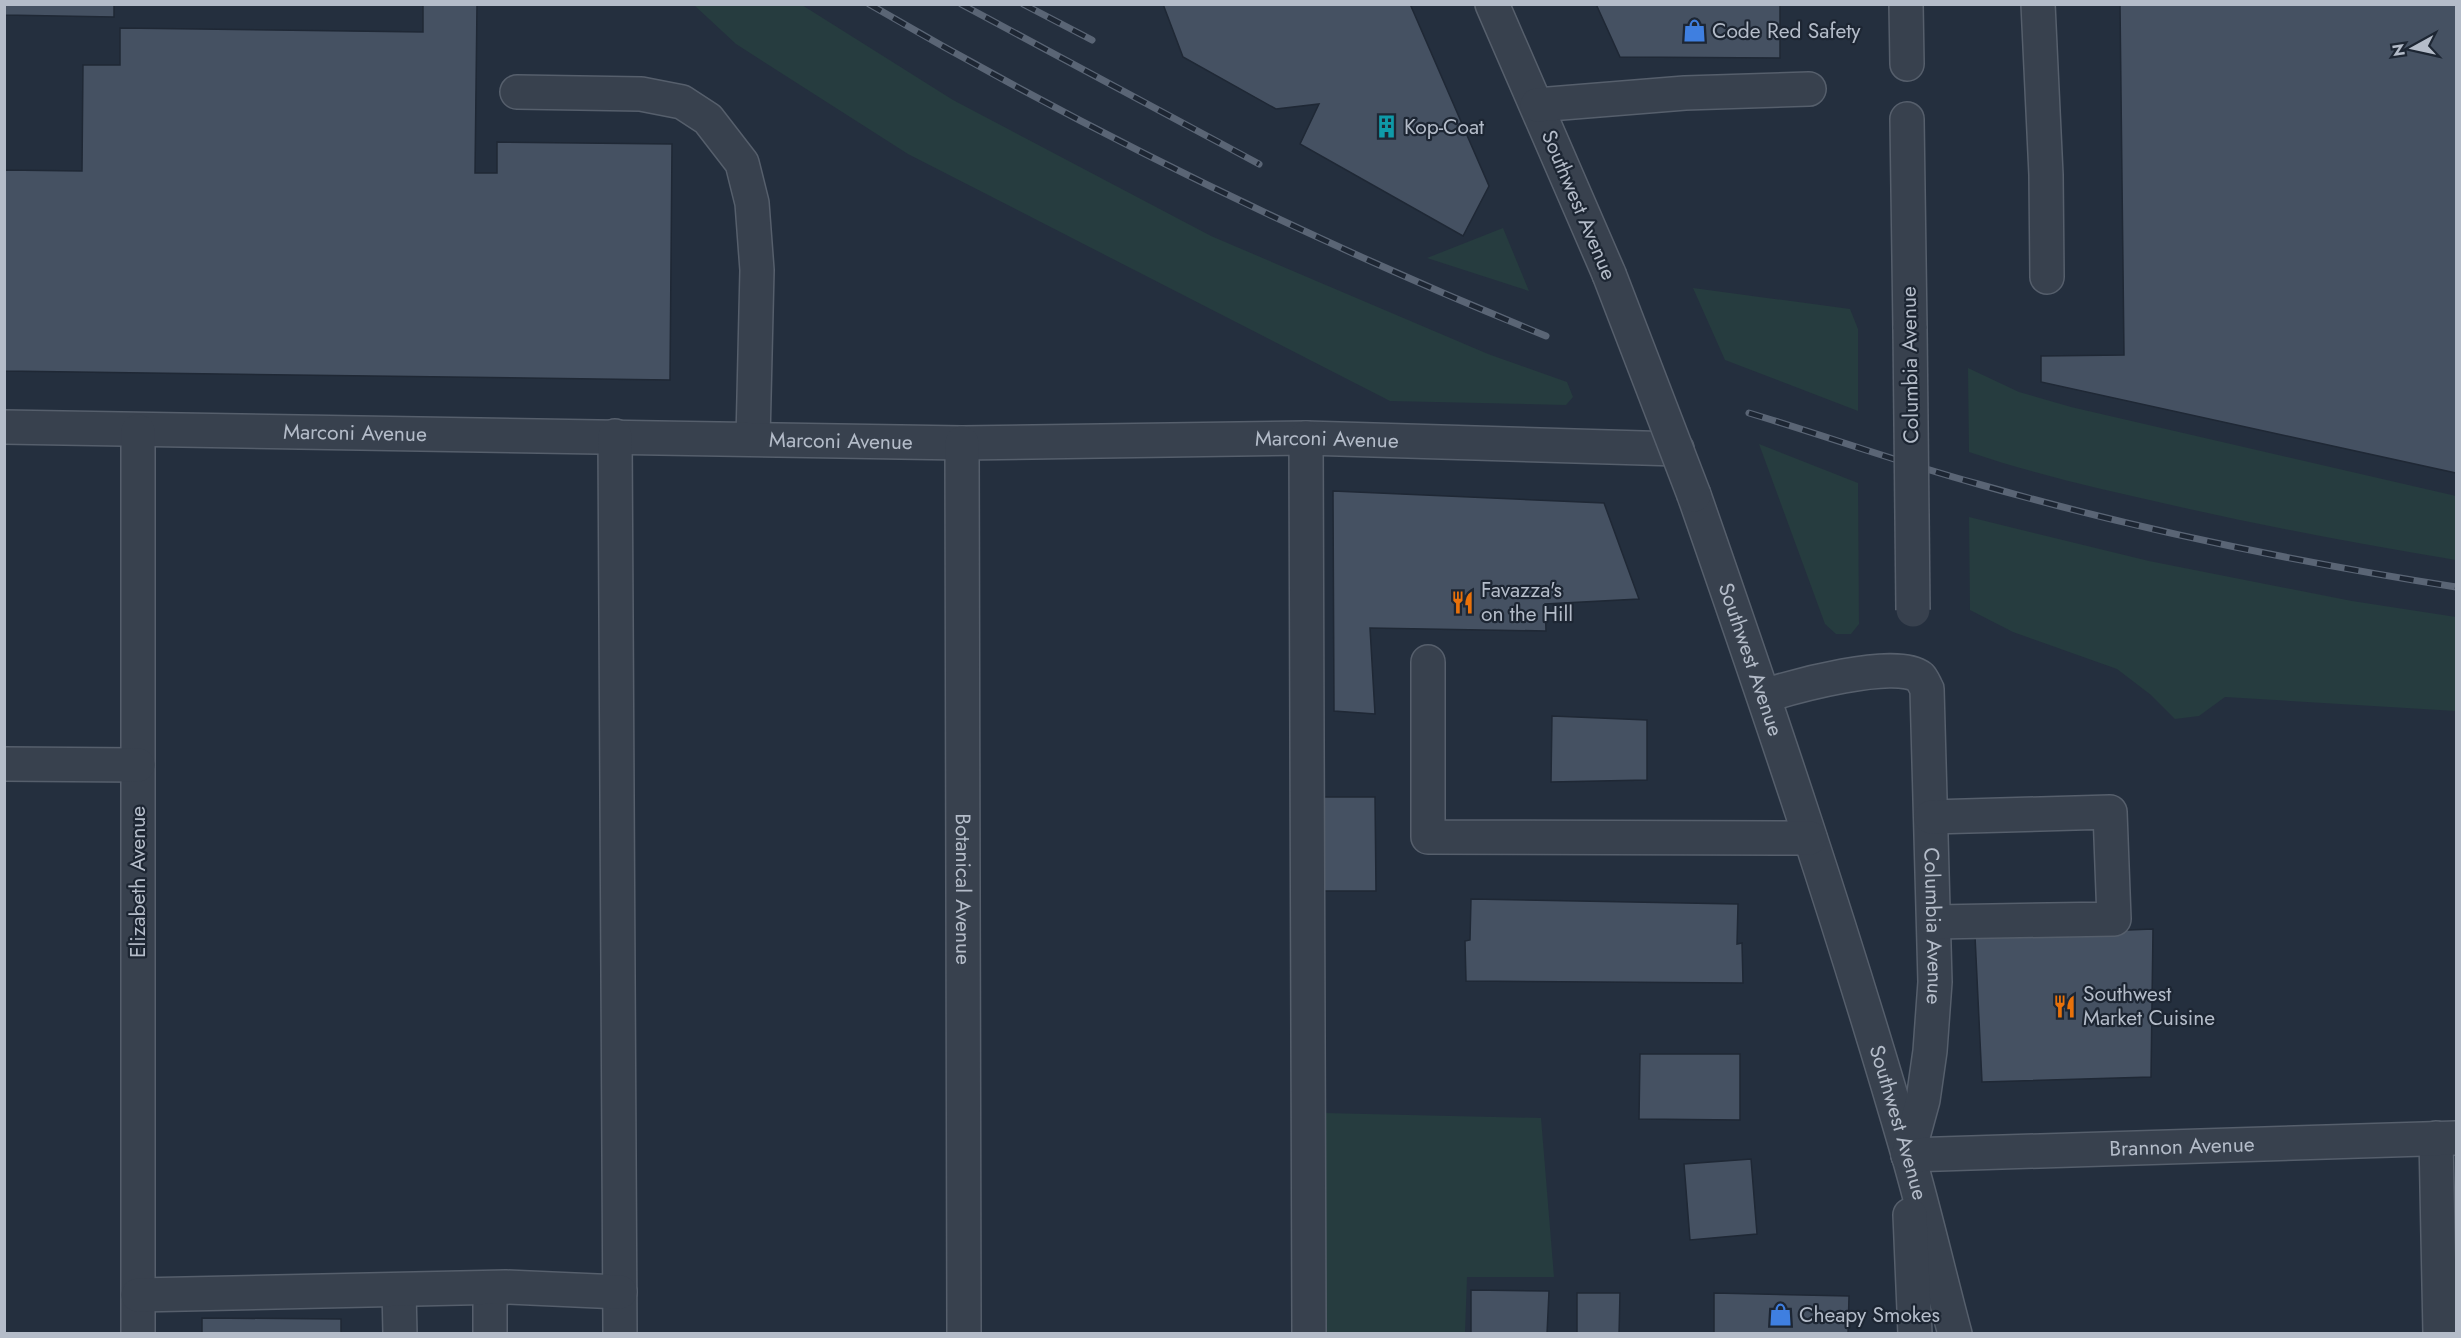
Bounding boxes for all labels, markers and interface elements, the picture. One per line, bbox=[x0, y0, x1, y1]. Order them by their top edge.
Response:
place label: Code Red Safety bbox=[1712, 16, 1861, 46]
shop icon: Code Red Safety bbox=[1681, 18, 1707, 44]
north arrow bbox=[2383, 18, 2443, 78]
text: N bbox=[2386, 42, 2411, 58]
place label: Kop-Coat bbox=[1404, 112, 1484, 142]
building icon: Kop-Coat bbox=[1373, 114, 1399, 140]
street label: Southwest Avenue bbox=[1534, 126, 1624, 285]
street label: Columbia Avenue bbox=[1894, 286, 1926, 444]
street label: Marconi Avenue bbox=[283, 417, 427, 449]
street label: Marconi Avenue bbox=[1255, 423, 1399, 456]
street label: Marconi Avenue bbox=[769, 425, 913, 457]
place label: Favazza's on the Hill bbox=[1481, 575, 1573, 629]
street label: Southwest Avenue bbox=[1711, 579, 1791, 740]
restaurant icon: Favazza's on the Hill bbox=[1450, 589, 1476, 615]
street label: Elizabeth Avenue bbox=[123, 806, 153, 958]
street label: Botanical Avenue bbox=[948, 813, 978, 965]
street label: Columbia Avenue bbox=[1916, 847, 1950, 1006]
place label: Southwest Market Cuisine bbox=[2083, 979, 2215, 1033]
restaurant icon: Southwest Market Cuisine bbox=[2052, 993, 2078, 1019]
street label: Southwest Avenue bbox=[1862, 1041, 1935, 1203]
street label: Brannon Avenue bbox=[2109, 1129, 2255, 1164]
place label: Cheapy Smokes bbox=[1799, 1300, 1940, 1330]
shop icon: Cheapy Smokes bbox=[1768, 1302, 1794, 1328]

